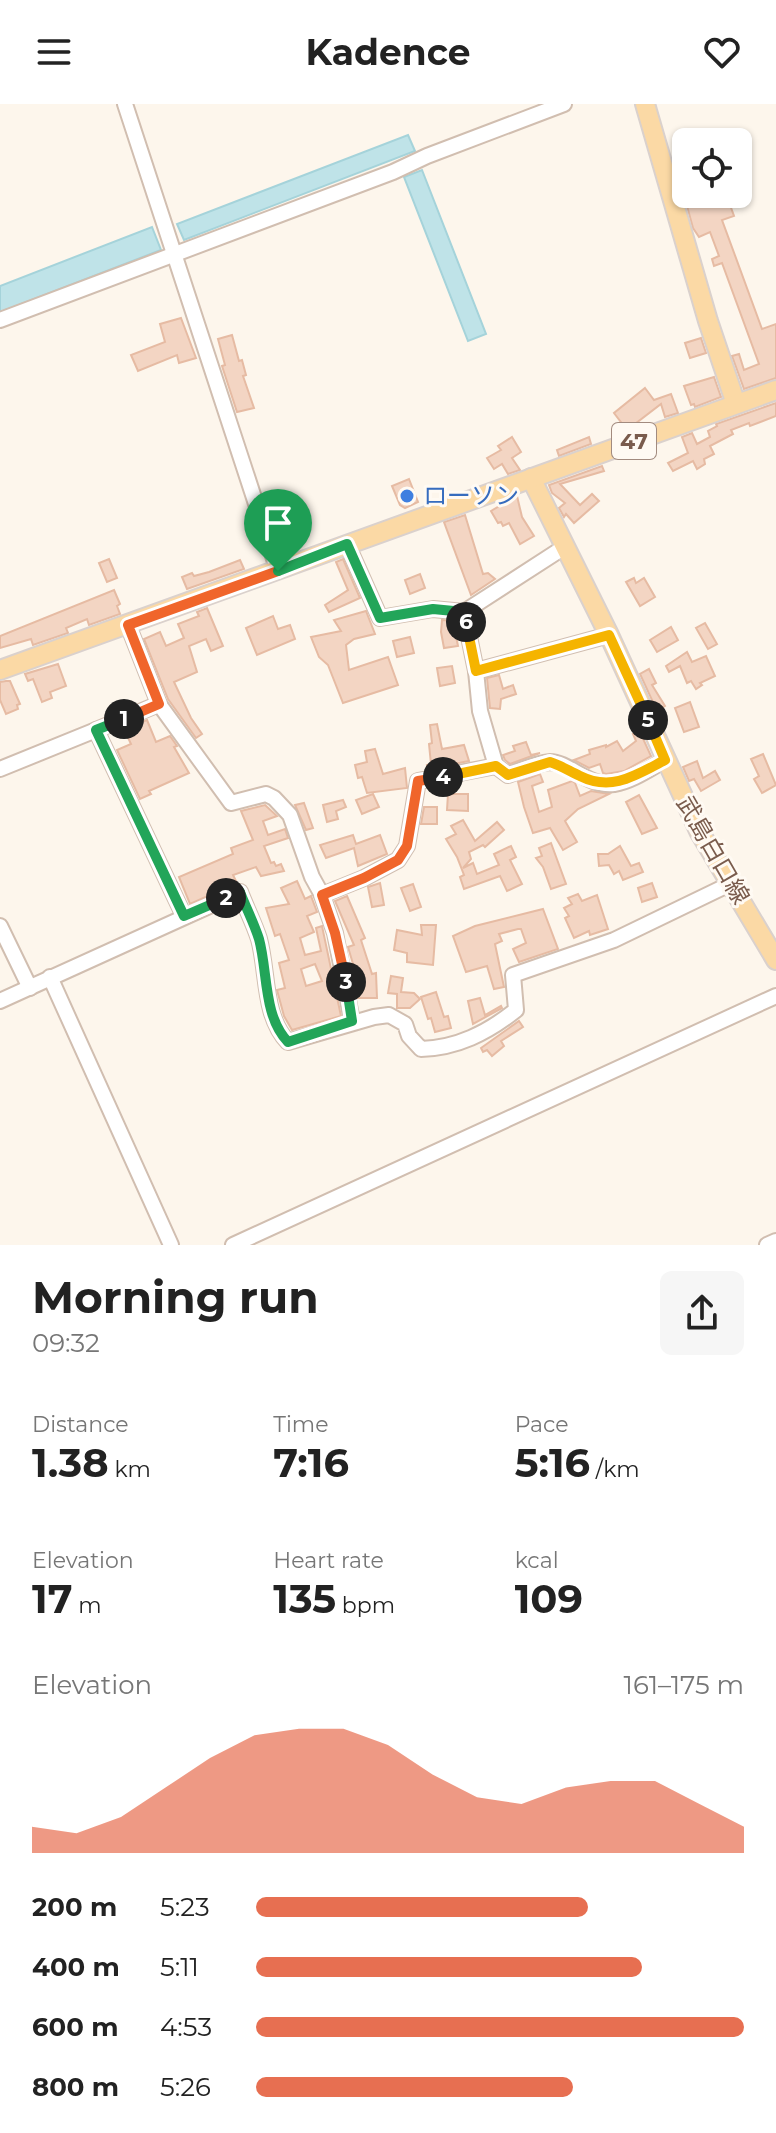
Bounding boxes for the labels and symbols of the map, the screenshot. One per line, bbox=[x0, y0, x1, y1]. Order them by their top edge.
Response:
road number: 47 bbox=[612, 423, 656, 459]
place label: ローソン bbox=[423, 481, 519, 510]
marker: ローソン bbox=[398, 487, 416, 505]
pin bbox=[244, 489, 312, 571]
pin: 6 bbox=[446, 602, 486, 642]
pin: 1 bbox=[104, 699, 144, 739]
pin: 5 bbox=[628, 700, 668, 740]
pin: 4 bbox=[423, 757, 463, 797]
street label: 武島白口線 bbox=[671, 791, 756, 909]
pin: 2 bbox=[206, 878, 246, 918]
pin: 3 bbox=[326, 962, 366, 1002]

